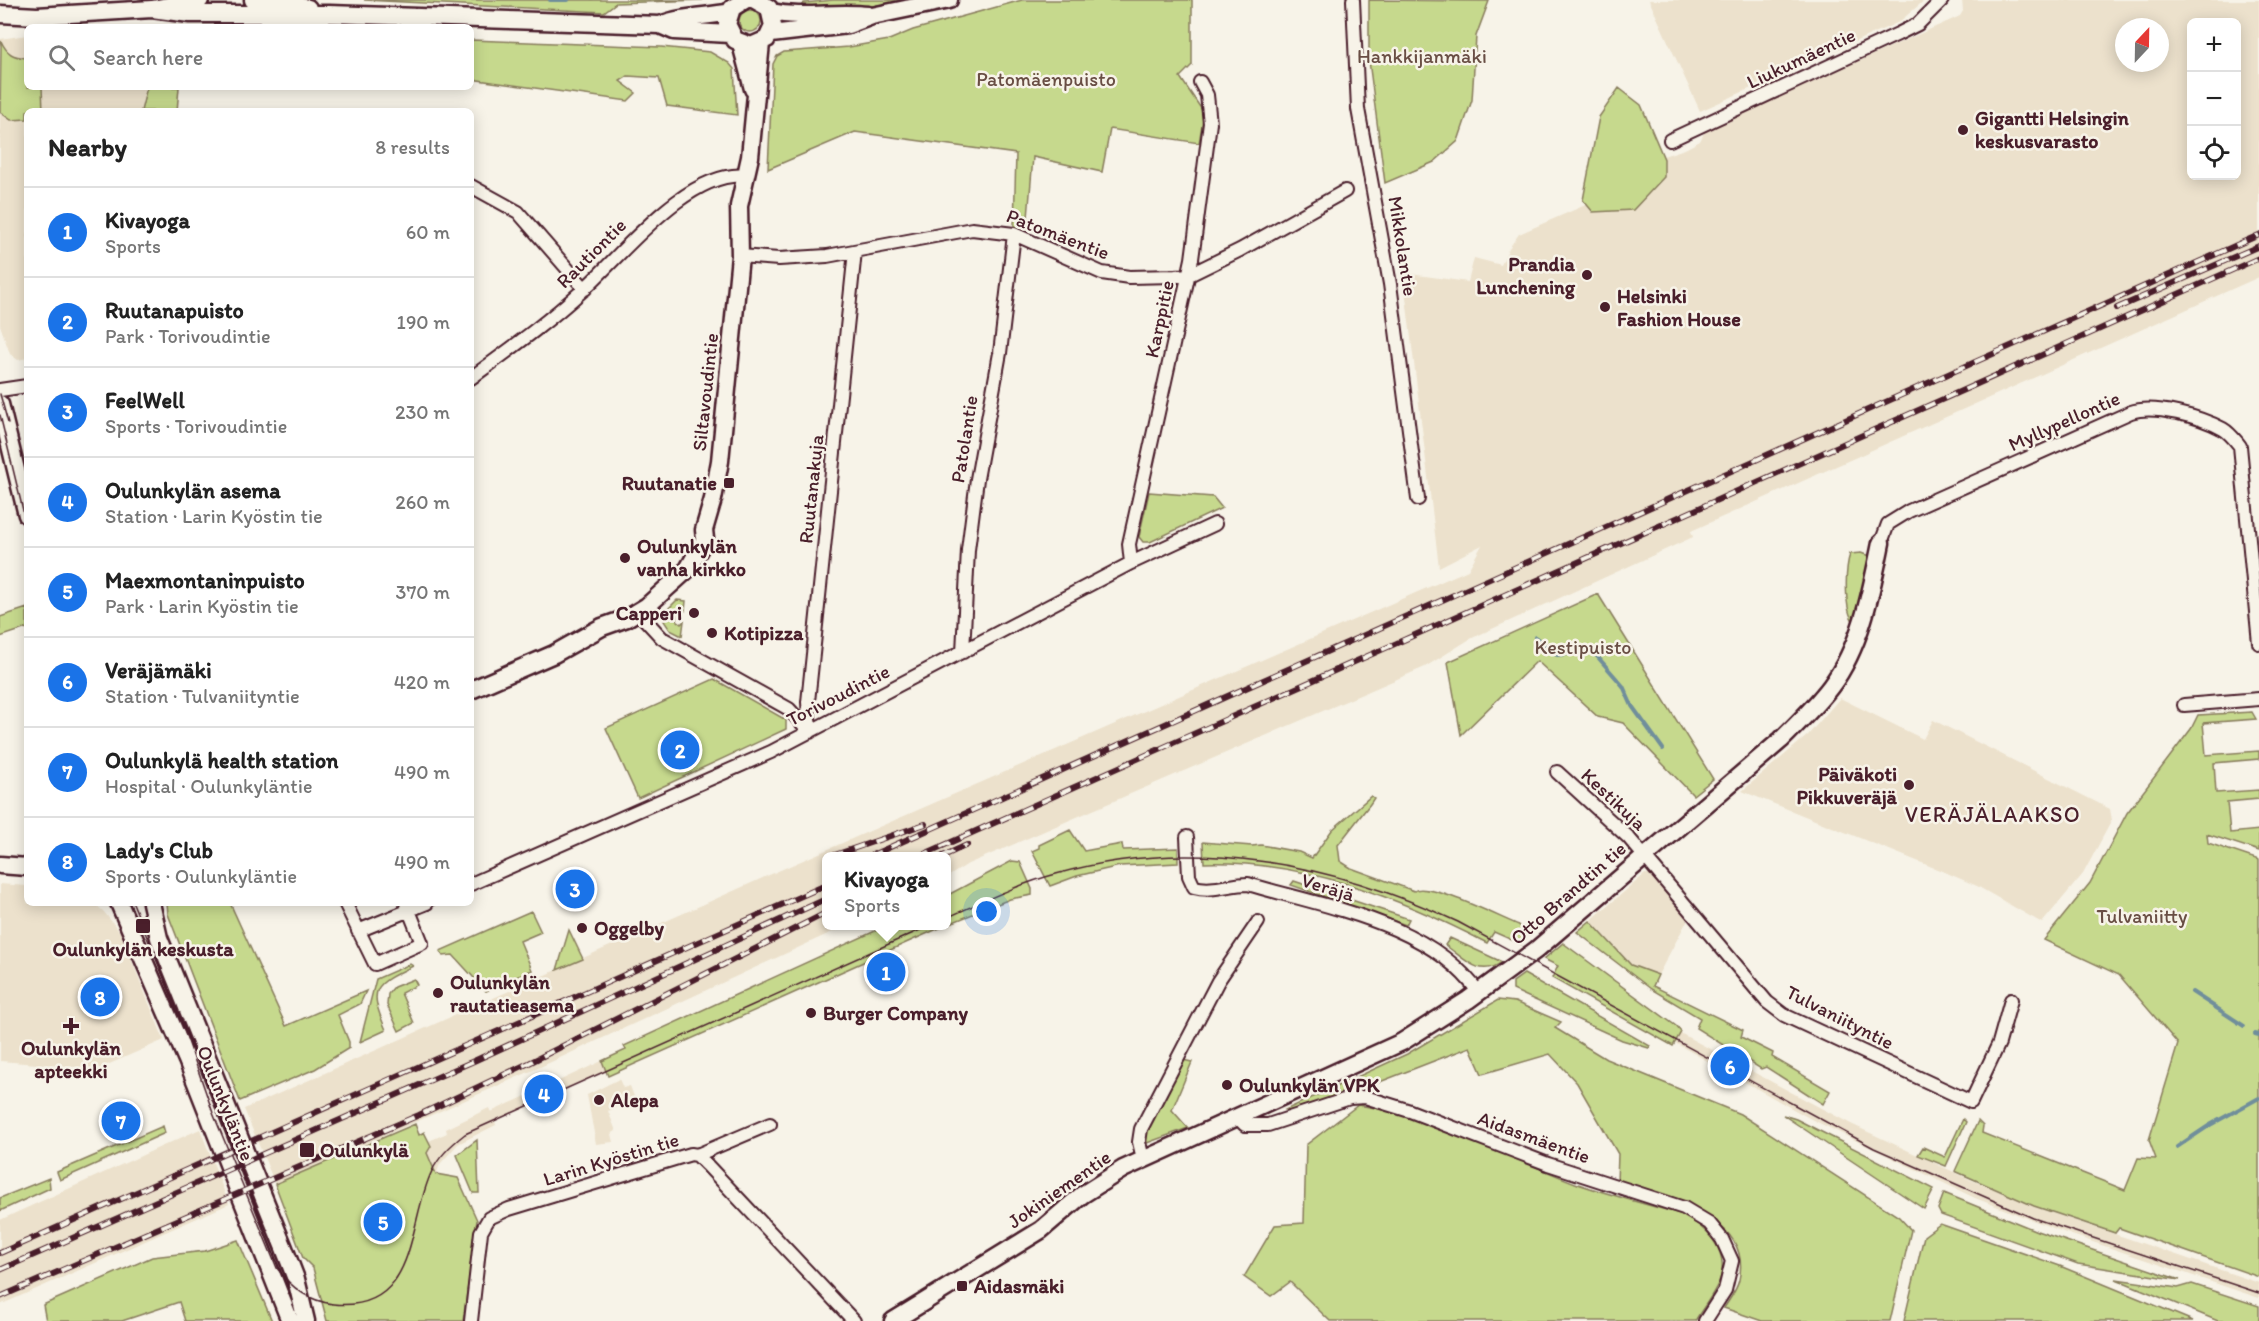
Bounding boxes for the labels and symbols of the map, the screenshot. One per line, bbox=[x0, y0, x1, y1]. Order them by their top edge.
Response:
north arrow bbox=[2115, 18, 2169, 72]
street label: Liukumäentie bbox=[1743, 22, 1859, 94]
park label: Hankkijanmäki bbox=[1357, 44, 1487, 68]
park label: Patomäenpuisto bbox=[976, 67, 1116, 91]
place label: Gigantti Helsingin keskusvarasto bbox=[1975, 106, 2130, 153]
marker: Gigantti Helsingin keskusvarasto bbox=[1956, 123, 1970, 137]
street label: Mikkolantie bbox=[1383, 194, 1423, 298]
street label: Patomäentie bbox=[1003, 203, 1113, 265]
street label: Rautiontie bbox=[551, 213, 631, 293]
place label: Prandia Lunchening bbox=[1476, 252, 1576, 300]
marker: Prandia Lunchening bbox=[1580, 268, 1594, 282]
street label: Karppitie bbox=[1139, 278, 1179, 360]
place label: Helsinki Fashion House bbox=[1617, 284, 1741, 331]
marker: Helsinki Fashion House bbox=[1598, 300, 1612, 314]
street label: Siltavoudintie bbox=[687, 332, 723, 452]
street label: Myllypellontie bbox=[2005, 386, 2123, 456]
street label: Patolantie bbox=[945, 394, 983, 484]
street label: Ruutanakuja bbox=[793, 433, 829, 545]
place label: Ruutanatie bbox=[622, 471, 717, 495]
marker: Ruutanatie bbox=[722, 476, 736, 490]
place label: Oulunkylän vanha kirkko bbox=[637, 534, 746, 581]
marker: Oulunkylän vanha kirkko bbox=[618, 551, 632, 565]
place label: Capperi bbox=[616, 601, 682, 626]
marker: Capperi bbox=[687, 606, 701, 620]
place label: Kotipizza bbox=[724, 621, 804, 646]
marker: Kotipizza bbox=[705, 626, 719, 640]
park label: Kestipuisto bbox=[1534, 635, 1632, 659]
street label: Torivoudintie bbox=[782, 659, 894, 731]
pin: 2 bbox=[660, 728, 700, 772]
place label: Päiväkoti Pikkuveräjä bbox=[1796, 762, 1898, 810]
street label: Kestikuja bbox=[1576, 763, 1652, 836]
marker: Päiväkoti Pikkuveräjä bbox=[1902, 778, 1916, 792]
district label: VERÄJÄLAAKSO bbox=[1905, 801, 2081, 828]
street label: Otto Brandtin tie bbox=[1505, 836, 1631, 950]
pin: 3 bbox=[556, 866, 594, 912]
street label: Veräjä bbox=[1299, 868, 1358, 907]
your location bbox=[972, 897, 1001, 926]
park label: Tulvaniitty bbox=[2097, 904, 2188, 928]
place label: Oggelby bbox=[594, 916, 665, 941]
marker: Oulunkylän keskusta bbox=[134, 917, 152, 935]
marker: Oggelby bbox=[575, 921, 589, 935]
place label: Oulunkylän keskusta bbox=[52, 937, 234, 962]
pin: 1 bbox=[866, 950, 906, 994]
place label: Oulunkylän rautatieasema bbox=[450, 970, 574, 1017]
pin: 8 bbox=[80, 974, 120, 1020]
street label: Tulvaniityntie bbox=[1782, 980, 1898, 1054]
marker: Oulunkylän rautatieasema bbox=[431, 986, 445, 1000]
place label: Burger Company bbox=[823, 1001, 968, 1026]
marker: Burger Company bbox=[804, 1006, 818, 1020]
marker: Oulunkylän apteekki bbox=[64, 1019, 78, 1033]
place label: Oulunkylän apteekki bbox=[21, 1036, 122, 1084]
street label: Oulunkyläntie bbox=[192, 1042, 260, 1164]
pin: 6 bbox=[1710, 1044, 1750, 1088]
pin: 4 bbox=[524, 1072, 564, 1116]
place label: Oulunkylän VPK bbox=[1239, 1073, 1381, 1098]
marker: Oulunkylän VPK bbox=[1220, 1078, 1234, 1092]
place label: Alepa bbox=[610, 1088, 659, 1113]
marker: Alepa bbox=[592, 1093, 606, 1107]
pin: 7 bbox=[102, 1098, 140, 1144]
street label: Aidasmäentie bbox=[1474, 1106, 1594, 1168]
street label: Larin Kyöstin tie bbox=[540, 1127, 682, 1191]
place label: Oulunkylä bbox=[320, 1138, 409, 1163]
marker: Oulunkylä bbox=[298, 1141, 316, 1159]
street label: Jokiniementie bbox=[1003, 1145, 1115, 1233]
pin: 5 bbox=[364, 1200, 403, 1244]
place label: Aidasmäki bbox=[973, 1274, 1064, 1298]
marker: Aidasmäki bbox=[955, 1279, 969, 1293]

